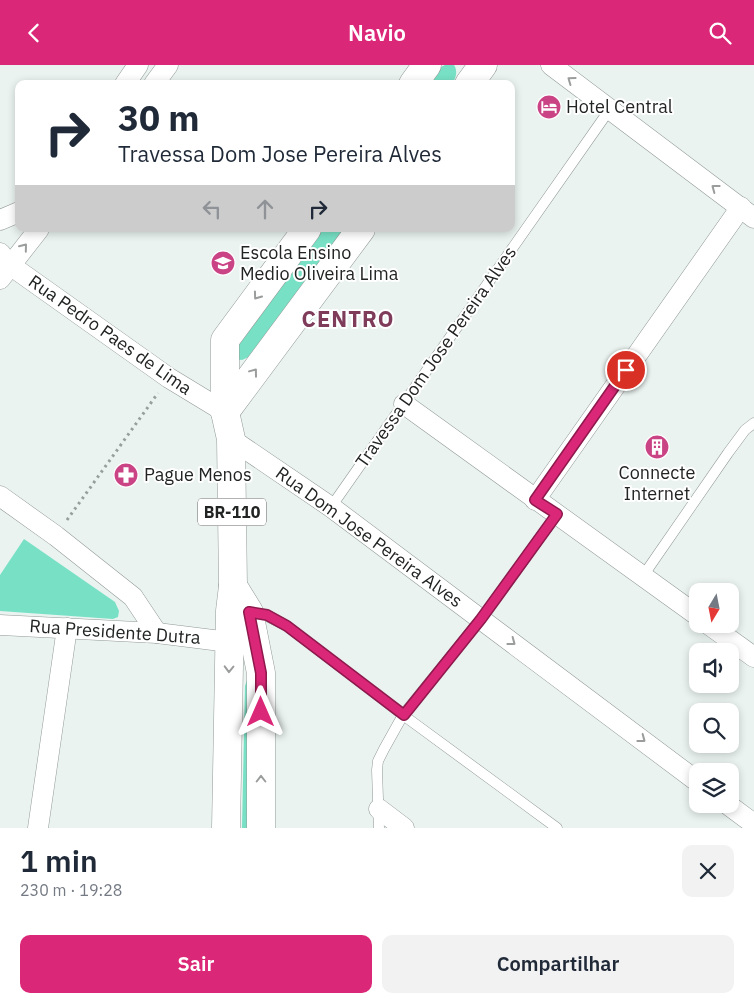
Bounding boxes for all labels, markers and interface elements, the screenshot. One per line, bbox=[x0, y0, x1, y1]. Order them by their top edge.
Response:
text: Navio bbox=[348, 18, 406, 47]
icon: back bbox=[20, 19, 48, 47]
icon: search bbox=[706, 19, 734, 47]
one-way arrow bbox=[567, 77, 577, 86]
hotel icon: Hotel Central bbox=[536, 94, 562, 120]
text: 30 m bbox=[118, 95, 200, 141]
place label: Hotel Central bbox=[566, 95, 673, 118]
icon: right bbox=[35, 100, 100, 165]
text: Travessa Dom Jose Pereira Alves bbox=[118, 139, 442, 168]
one-way arrow bbox=[711, 185, 721, 194]
icon: left bbox=[198, 195, 226, 223]
icon: ahead bbox=[251, 195, 279, 223]
icon: right bbox=[304, 195, 332, 223]
place label: Escola Ensino Medio Oliveira Lima bbox=[240, 241, 399, 285]
street label: Travessa Dom Jose Pereira Alves bbox=[350, 242, 521, 472]
one-way arrow bbox=[19, 244, 27, 253]
school or university icon: Escola Ensino Medio Oliveira Lima bbox=[210, 250, 236, 276]
street label: Rua Pedro Paes de Lima bbox=[24, 270, 197, 400]
one-way arrow bbox=[254, 290, 263, 300]
district label: CENTRO bbox=[302, 304, 394, 333]
pin bbox=[605, 349, 647, 391]
icon: arrive bbox=[612, 356, 640, 384]
one-way arrow bbox=[248, 369, 257, 378]
building icon: Connecte Internet bbox=[644, 434, 670, 460]
street label: Rua Dom Jose Pereira Alves bbox=[271, 461, 467, 612]
place label: Connecte Internet bbox=[619, 461, 695, 505]
pharmacy icon: Pague Menos bbox=[113, 462, 139, 488]
place label: Pague Menos bbox=[144, 463, 252, 486]
road number: BR-110 bbox=[198, 499, 266, 526]
north arrow bbox=[689, 583, 739, 633]
map controls bbox=[689, 583, 739, 813]
street label: Rua Presidente Dutra bbox=[29, 614, 202, 649]
one-way arrow bbox=[506, 636, 515, 644]
button: sound bbox=[689, 643, 739, 693]
one-way arrow bbox=[224, 666, 234, 674]
position arrow bbox=[234, 685, 286, 737]
button: search bbox=[689, 703, 739, 753]
one-way arrow bbox=[636, 734, 645, 742]
button: layers bbox=[689, 763, 739, 813]
one-way arrow bbox=[256, 775, 266, 783]
text: 1 min bbox=[20, 841, 98, 880]
button: close bbox=[682, 845, 734, 897]
text: 230 m · 19:28 bbox=[20, 880, 122, 900]
button: Sair bbox=[20, 935, 372, 993]
button: Compartilhar bbox=[382, 935, 734, 993]

